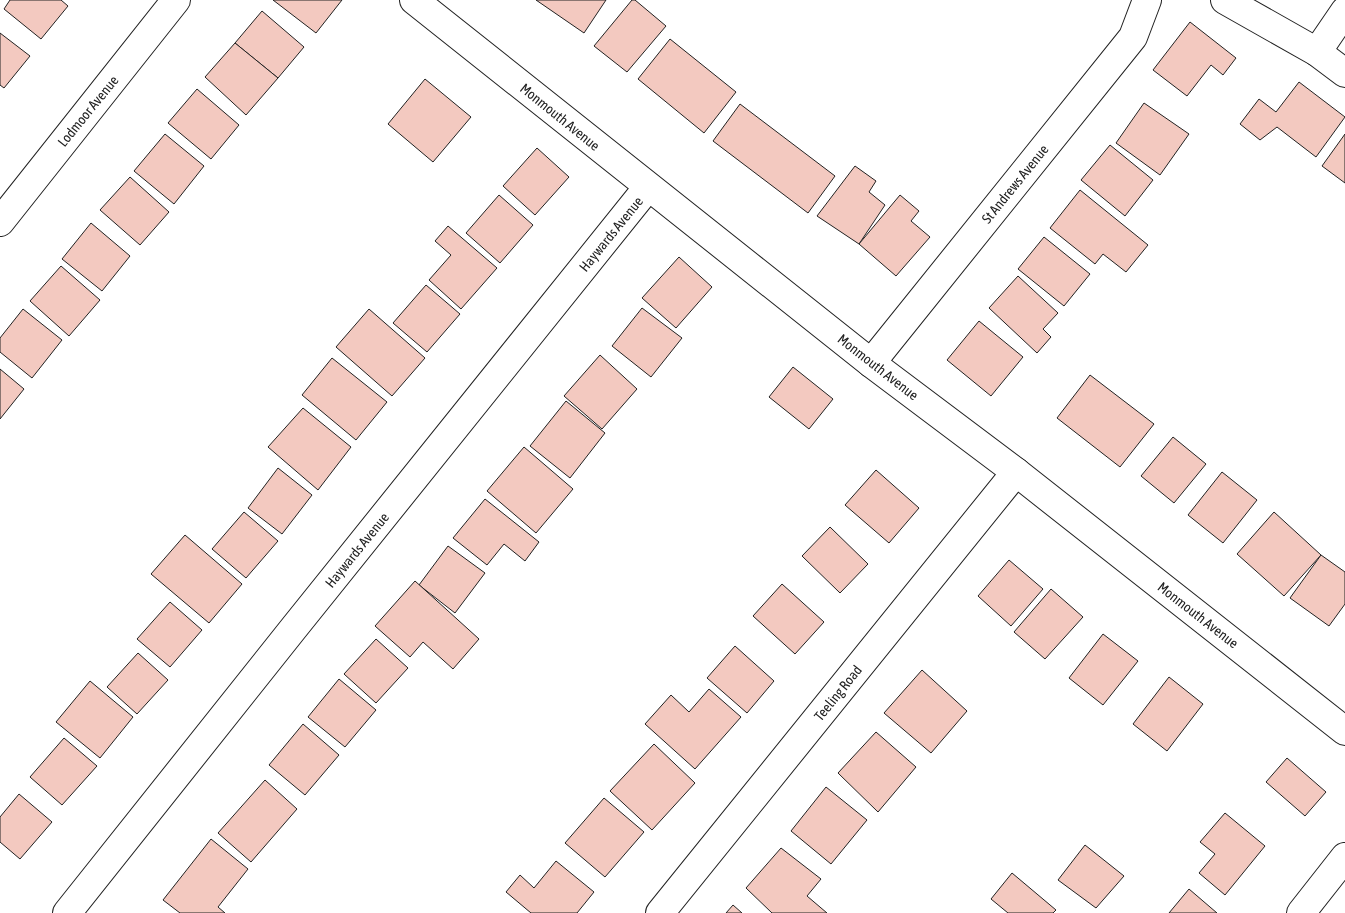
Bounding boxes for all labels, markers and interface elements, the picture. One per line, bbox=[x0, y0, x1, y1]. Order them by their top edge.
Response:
street label: Lodmoor Avenue bbox=[55, 72, 121, 150]
street label: Monmouth Avenue bbox=[517, 80, 603, 154]
street label: St Andrews Avenue bbox=[978, 141, 1052, 227]
street label: Haywards Avenue bbox=[576, 193, 646, 275]
street label: Monmouth Avenue bbox=[835, 331, 921, 403]
street label: Haywards Avenue bbox=[322, 509, 392, 591]
street label: Monmouth Avenue bbox=[1155, 579, 1241, 651]
street label: Teeling Road bbox=[811, 662, 865, 724]

